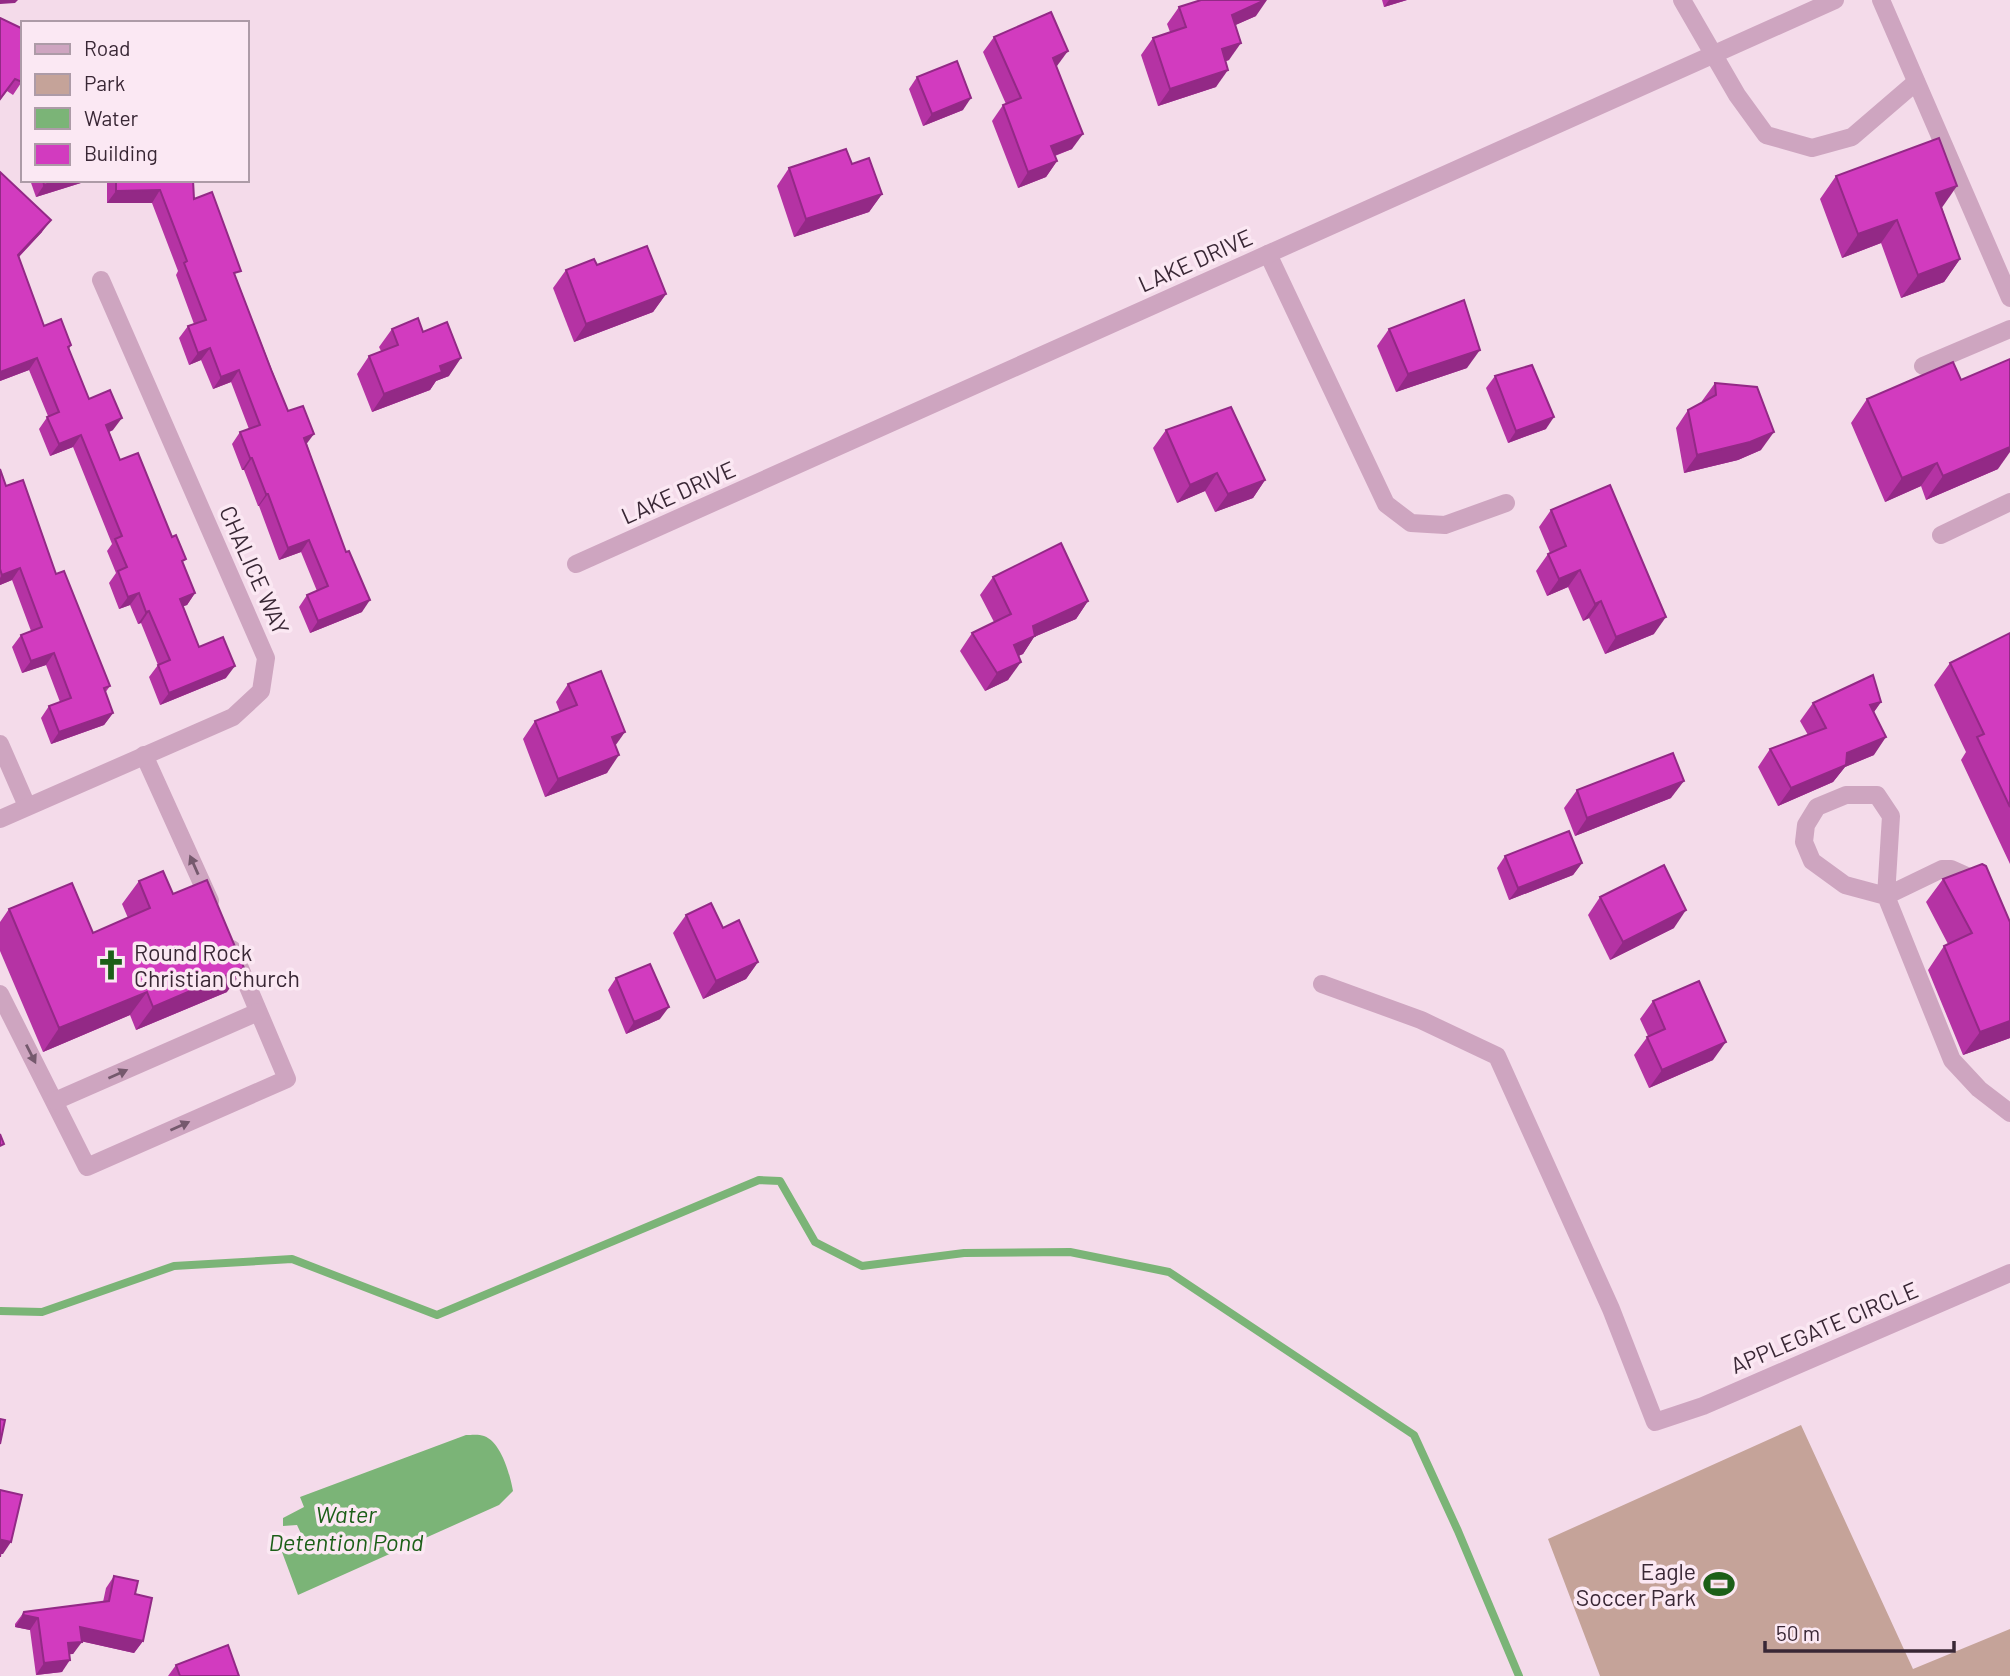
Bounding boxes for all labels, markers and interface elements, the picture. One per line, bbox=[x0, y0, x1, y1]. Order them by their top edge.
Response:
legend bbox=[21, 21, 248, 182]
text: Road bbox=[84, 35, 130, 60]
text: Park bbox=[84, 70, 125, 95]
text: Water bbox=[84, 105, 139, 130]
text: Building bbox=[84, 140, 158, 165]
street label: LAKE DRIVE bbox=[1134, 222, 1256, 298]
street label: LAKE DRIVE bbox=[617, 454, 739, 530]
street label: CHALICE WAY bbox=[214, 501, 296, 639]
one-way arrow bbox=[188, 854, 199, 875]
place label: Round Rock Christian Church bbox=[134, 938, 300, 992]
church icon: Round Rock Christian Church bbox=[94, 948, 128, 982]
one-way arrow bbox=[26, 1044, 37, 1064]
one-way arrow bbox=[108, 1068, 129, 1079]
one-way arrow bbox=[170, 1120, 190, 1132]
street label: APPLEGATE CIRCLE bbox=[1726, 1275, 1922, 1379]
water label: Water Detention Pond bbox=[268, 1499, 424, 1556]
place label: Eagle Soccer Park bbox=[1576, 1557, 1696, 1611]
sports icon: Eagle Soccer Park bbox=[1702, 1567, 1736, 1601]
scale bar bbox=[1765, 1610, 1954, 1654]
text: 50 m bbox=[1776, 1620, 1820, 1645]

